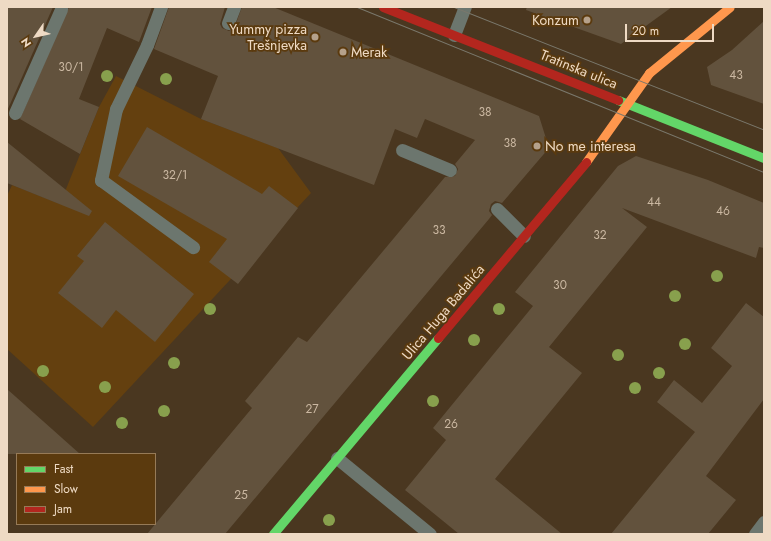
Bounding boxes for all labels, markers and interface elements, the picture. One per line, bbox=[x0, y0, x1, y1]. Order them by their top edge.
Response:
place label: Konzum bbox=[532, 12, 579, 28]
marker: Konzum bbox=[582, 15, 592, 25]
north arrow bbox=[16, 16, 56, 56]
scale bar bbox=[627, 16, 716, 42]
place label: Yummy pizza Trešnjevka bbox=[229, 21, 307, 54]
text: 20 m bbox=[632, 22, 659, 40]
marker: Yummy pizza Trešnjevka bbox=[310, 32, 320, 42]
text: N bbox=[17, 35, 35, 51]
place label: Merak bbox=[351, 44, 387, 60]
street label: Tratinska ulica bbox=[538, 46, 620, 92]
marker: Merak bbox=[338, 47, 348, 57]
house number: 30/1 bbox=[58, 61, 84, 75]
house number: 43 bbox=[729, 69, 743, 83]
house number: 38 bbox=[478, 106, 492, 120]
house number: 38 bbox=[503, 137, 517, 151]
place label: No me interesa bbox=[545, 138, 636, 154]
marker: No me interesa bbox=[532, 141, 542, 151]
house number: 32/1 bbox=[163, 169, 187, 183]
house number: 44 bbox=[647, 196, 661, 210]
house number: 46 bbox=[716, 205, 730, 219]
house number: 33 bbox=[432, 224, 446, 238]
house number: 32 bbox=[593, 229, 607, 243]
street label: Ulica Huga Badalića bbox=[398, 261, 488, 363]
house number: 30 bbox=[553, 279, 567, 293]
house number: 27 bbox=[305, 403, 319, 417]
house number: 26 bbox=[444, 418, 458, 432]
legend bbox=[16, 453, 156, 525]
text: Fast bbox=[54, 460, 73, 478]
text: Slow bbox=[54, 480, 78, 498]
house number: 25 bbox=[234, 489, 248, 503]
text: Jam bbox=[54, 500, 72, 518]

